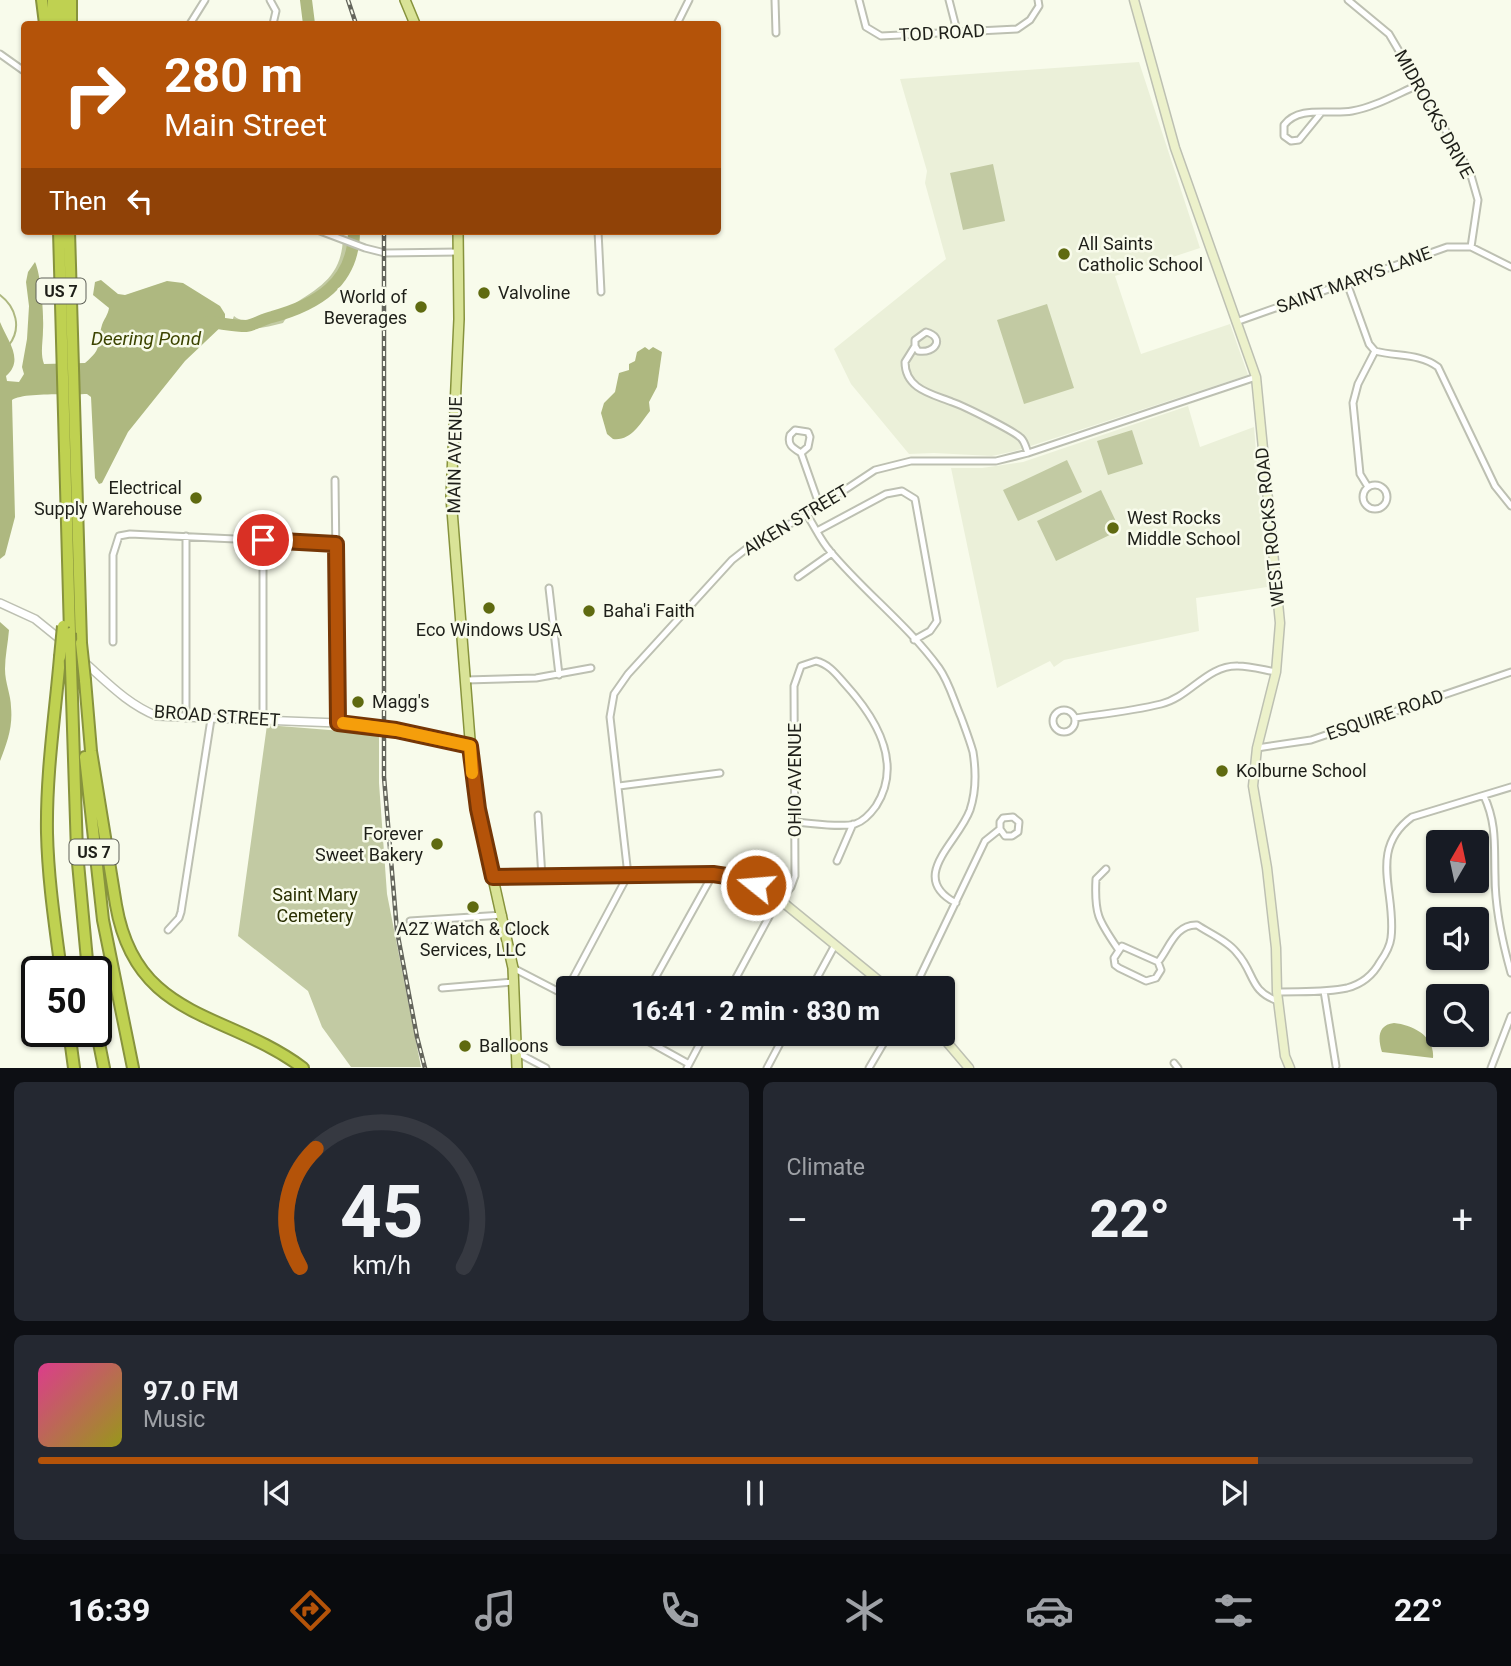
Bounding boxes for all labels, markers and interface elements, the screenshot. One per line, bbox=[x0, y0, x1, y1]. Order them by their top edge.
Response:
street label: TOD ROAD bbox=[898, 20, 985, 45]
street label: MIDROCKS DRIVE bbox=[1390, 46, 1478, 182]
text: 280 m bbox=[164, 47, 303, 104]
icon: right bbox=[49, 49, 140, 140]
text: Main Street bbox=[164, 106, 327, 144]
icon: left bbox=[121, 182, 159, 220]
text: Then bbox=[49, 186, 107, 216]
place label: All Saints Catholic School bbox=[1078, 233, 1203, 275]
street label: SAINT MARYS LANE bbox=[1273, 242, 1434, 317]
marker: All Saints Catholic School bbox=[1056, 246, 1072, 262]
road number: US 7 bbox=[36, 278, 86, 304]
place label: Valvoline bbox=[498, 282, 570, 303]
marker: Valvoline bbox=[476, 285, 492, 301]
place label: World of Beverages bbox=[324, 286, 408, 328]
marker: World of Beverages bbox=[413, 299, 429, 315]
water label: Deering Pond bbox=[91, 327, 202, 350]
street label: MAIN AVENUE bbox=[443, 396, 466, 514]
street label: WEST ROCKS ROAD bbox=[1251, 446, 1288, 608]
place label: Electrical Supply Warehouse bbox=[34, 477, 182, 519]
street label: AIKEN STREET bbox=[739, 480, 853, 559]
marker: Electrical Supply Warehouse bbox=[188, 490, 204, 506]
place label: West Rocks Middle School bbox=[1127, 507, 1241, 549]
pin bbox=[233, 510, 293, 570]
marker: West Rocks Middle School bbox=[1105, 520, 1121, 536]
icon: arrive bbox=[244, 521, 282, 559]
marker: Eco Windows USA bbox=[481, 600, 497, 616]
place label: Baha'i Faith bbox=[603, 600, 695, 621]
marker: Baha'i Faith bbox=[581, 603, 597, 619]
place label: Eco Windows USA bbox=[416, 619, 562, 640]
street label: ESQUIRE ROAD bbox=[1323, 685, 1446, 744]
place label: Magg's bbox=[372, 691, 429, 712]
marker: Magg's bbox=[350, 694, 366, 710]
street label: BROAD STREET bbox=[153, 701, 281, 730]
street label: OHIO AVENUE bbox=[784, 723, 805, 837]
place label: Kolburne School bbox=[1236, 760, 1367, 781]
marker: Kolburne School bbox=[1214, 763, 1230, 779]
place label: Forever Sweet Bakery bbox=[315, 823, 423, 865]
north arrow bbox=[1426, 830, 1489, 892]
map controls bbox=[1426, 830, 1489, 1047]
marker: Forever Sweet Bakery bbox=[429, 836, 445, 852]
road number: US 7 bbox=[70, 839, 119, 864]
position arrow bbox=[719, 848, 793, 922]
park label: Saint Mary Cemetery bbox=[272, 884, 358, 926]
marker: A2Z Watch & Clock Services, LLC bbox=[465, 899, 481, 915]
button: sound bbox=[1426, 907, 1489, 970]
place label: A2Z Watch & Clock Services, LLC bbox=[397, 918, 550, 960]
speed limit sign: 50 bbox=[21, 956, 112, 1047]
button: search bbox=[1426, 984, 1489, 1047]
text: 16:41 · 2 min · 830 m bbox=[631, 996, 880, 1026]
place label: Balloons bbox=[479, 1035, 549, 1056]
marker: Balloons bbox=[457, 1038, 473, 1054]
text: Climate bbox=[787, 1154, 865, 1181]
text: 45 bbox=[339, 1170, 423, 1256]
text: 22° bbox=[1090, 1189, 1170, 1250]
text: − bbox=[787, 1198, 808, 1242]
text: + bbox=[1451, 1198, 1473, 1242]
text: km/h bbox=[352, 1251, 411, 1280]
text: 97.0 FM bbox=[143, 1376, 239, 1406]
text: Music bbox=[143, 1406, 205, 1433]
icon: previous bbox=[258, 1474, 296, 1512]
icon: pause bbox=[736, 1474, 774, 1512]
icon: next bbox=[1215, 1474, 1253, 1512]
icon: directions bbox=[286, 1586, 335, 1635]
icon: music bbox=[471, 1586, 520, 1635]
icon: phone bbox=[655, 1586, 704, 1635]
icon: climate bbox=[840, 1586, 889, 1635]
icon: car bbox=[1025, 1586, 1074, 1635]
icon: filters bbox=[1209, 1586, 1258, 1635]
text: 16:39 bbox=[68, 1591, 150, 1629]
text: 22° bbox=[1394, 1591, 1443, 1629]

